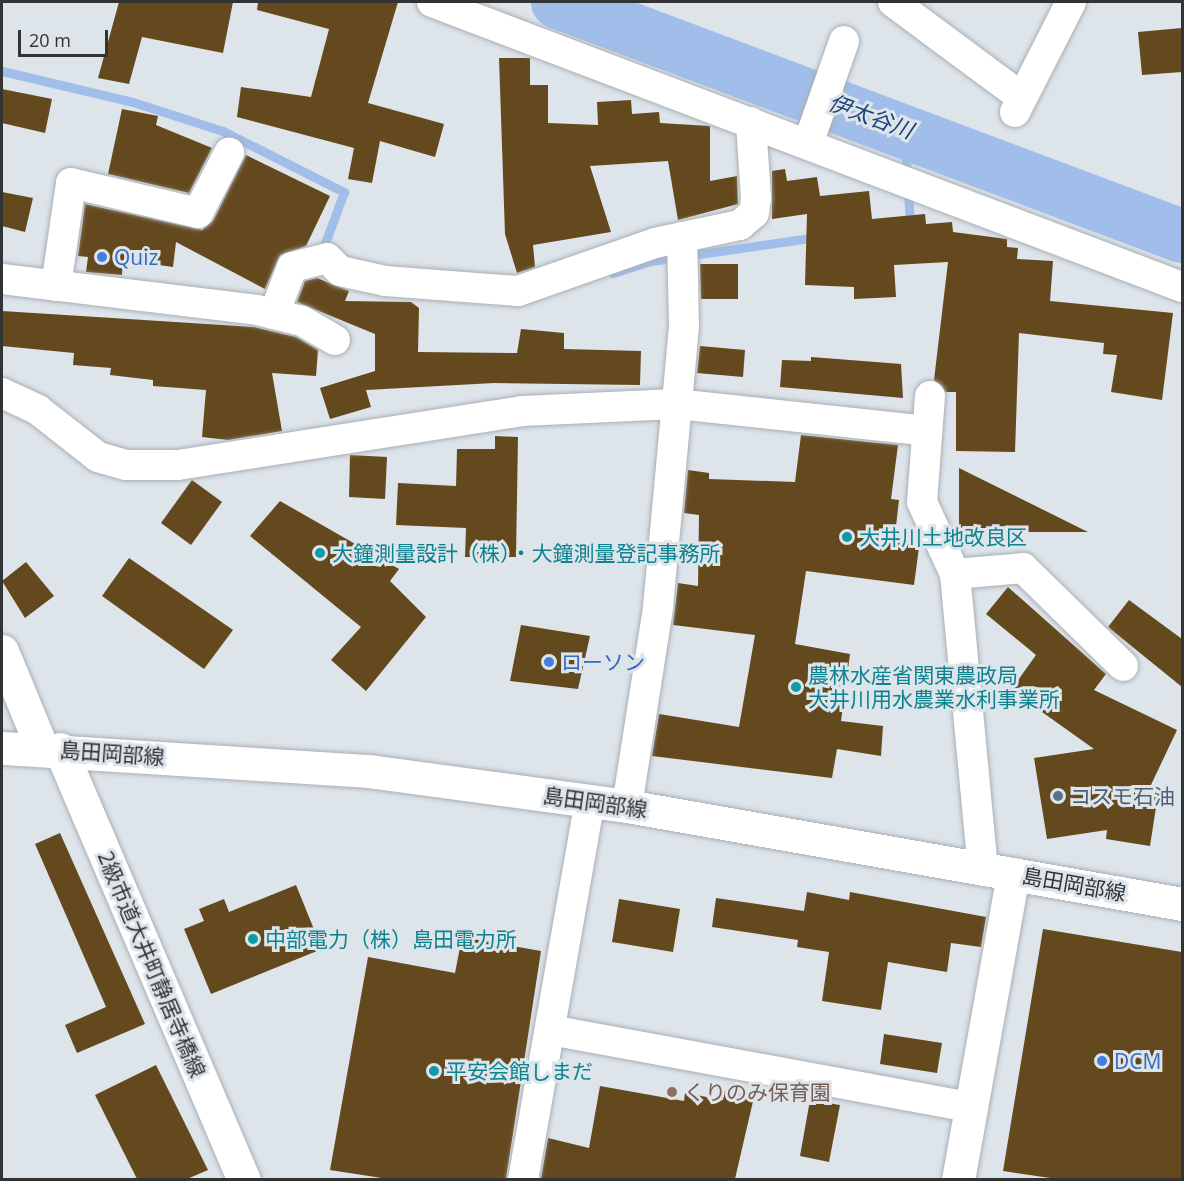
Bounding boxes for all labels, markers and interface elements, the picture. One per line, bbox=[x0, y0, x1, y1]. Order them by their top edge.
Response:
scale bar bbox=[21, 18, 111, 56]
text: 20 m bbox=[29, 28, 71, 52]
water label: 伊太谷川 bbox=[825, 89, 917, 143]
place label: Quiz bbox=[114, 244, 158, 270]
marker: Quiz bbox=[95, 250, 109, 264]
place label: 大井川土地改良区 bbox=[859, 524, 1027, 550]
marker: 大井川土地改良区 bbox=[840, 530, 854, 544]
place label: 大鐘測量設計（株）・大鐘測量登記事務所 bbox=[332, 540, 720, 566]
marker: 大鐘測量設計（株）・大鐘測量登記事務所 bbox=[313, 546, 327, 560]
place label: ローソン bbox=[561, 649, 645, 675]
marker: ローソン bbox=[542, 655, 556, 669]
place label: 農林水産省関東農政局 大井川用水農業水利事業所 bbox=[808, 662, 1060, 712]
marker: 農林水産省関東農政局 大井川用水農業水利事業所 bbox=[789, 680, 803, 694]
street label: 島田岡部線 bbox=[59, 737, 165, 769]
street label: 島田岡部線 bbox=[541, 782, 649, 822]
place label: コスモ石油 bbox=[1070, 783, 1175, 809]
marker: コスモ石油 bbox=[1051, 789, 1065, 803]
street label: 2級市道大井町静居寺橋線 bbox=[93, 847, 211, 1081]
street label: 島田岡部線 bbox=[1020, 862, 1128, 906]
place label: 中部電力（株）島田電力所 bbox=[265, 926, 517, 952]
marker: 中部電力（株）島田電力所 bbox=[246, 932, 260, 946]
place label: DCM bbox=[1114, 1048, 1161, 1074]
marker: DCM bbox=[1095, 1054, 1109, 1068]
place label: 平安会館しまだ bbox=[446, 1058, 593, 1084]
marker: 平安会館しまだ bbox=[427, 1064, 441, 1078]
place label: くりのみ保育園 bbox=[684, 1079, 831, 1105]
marker: くりのみ保育園 bbox=[665, 1085, 679, 1099]

